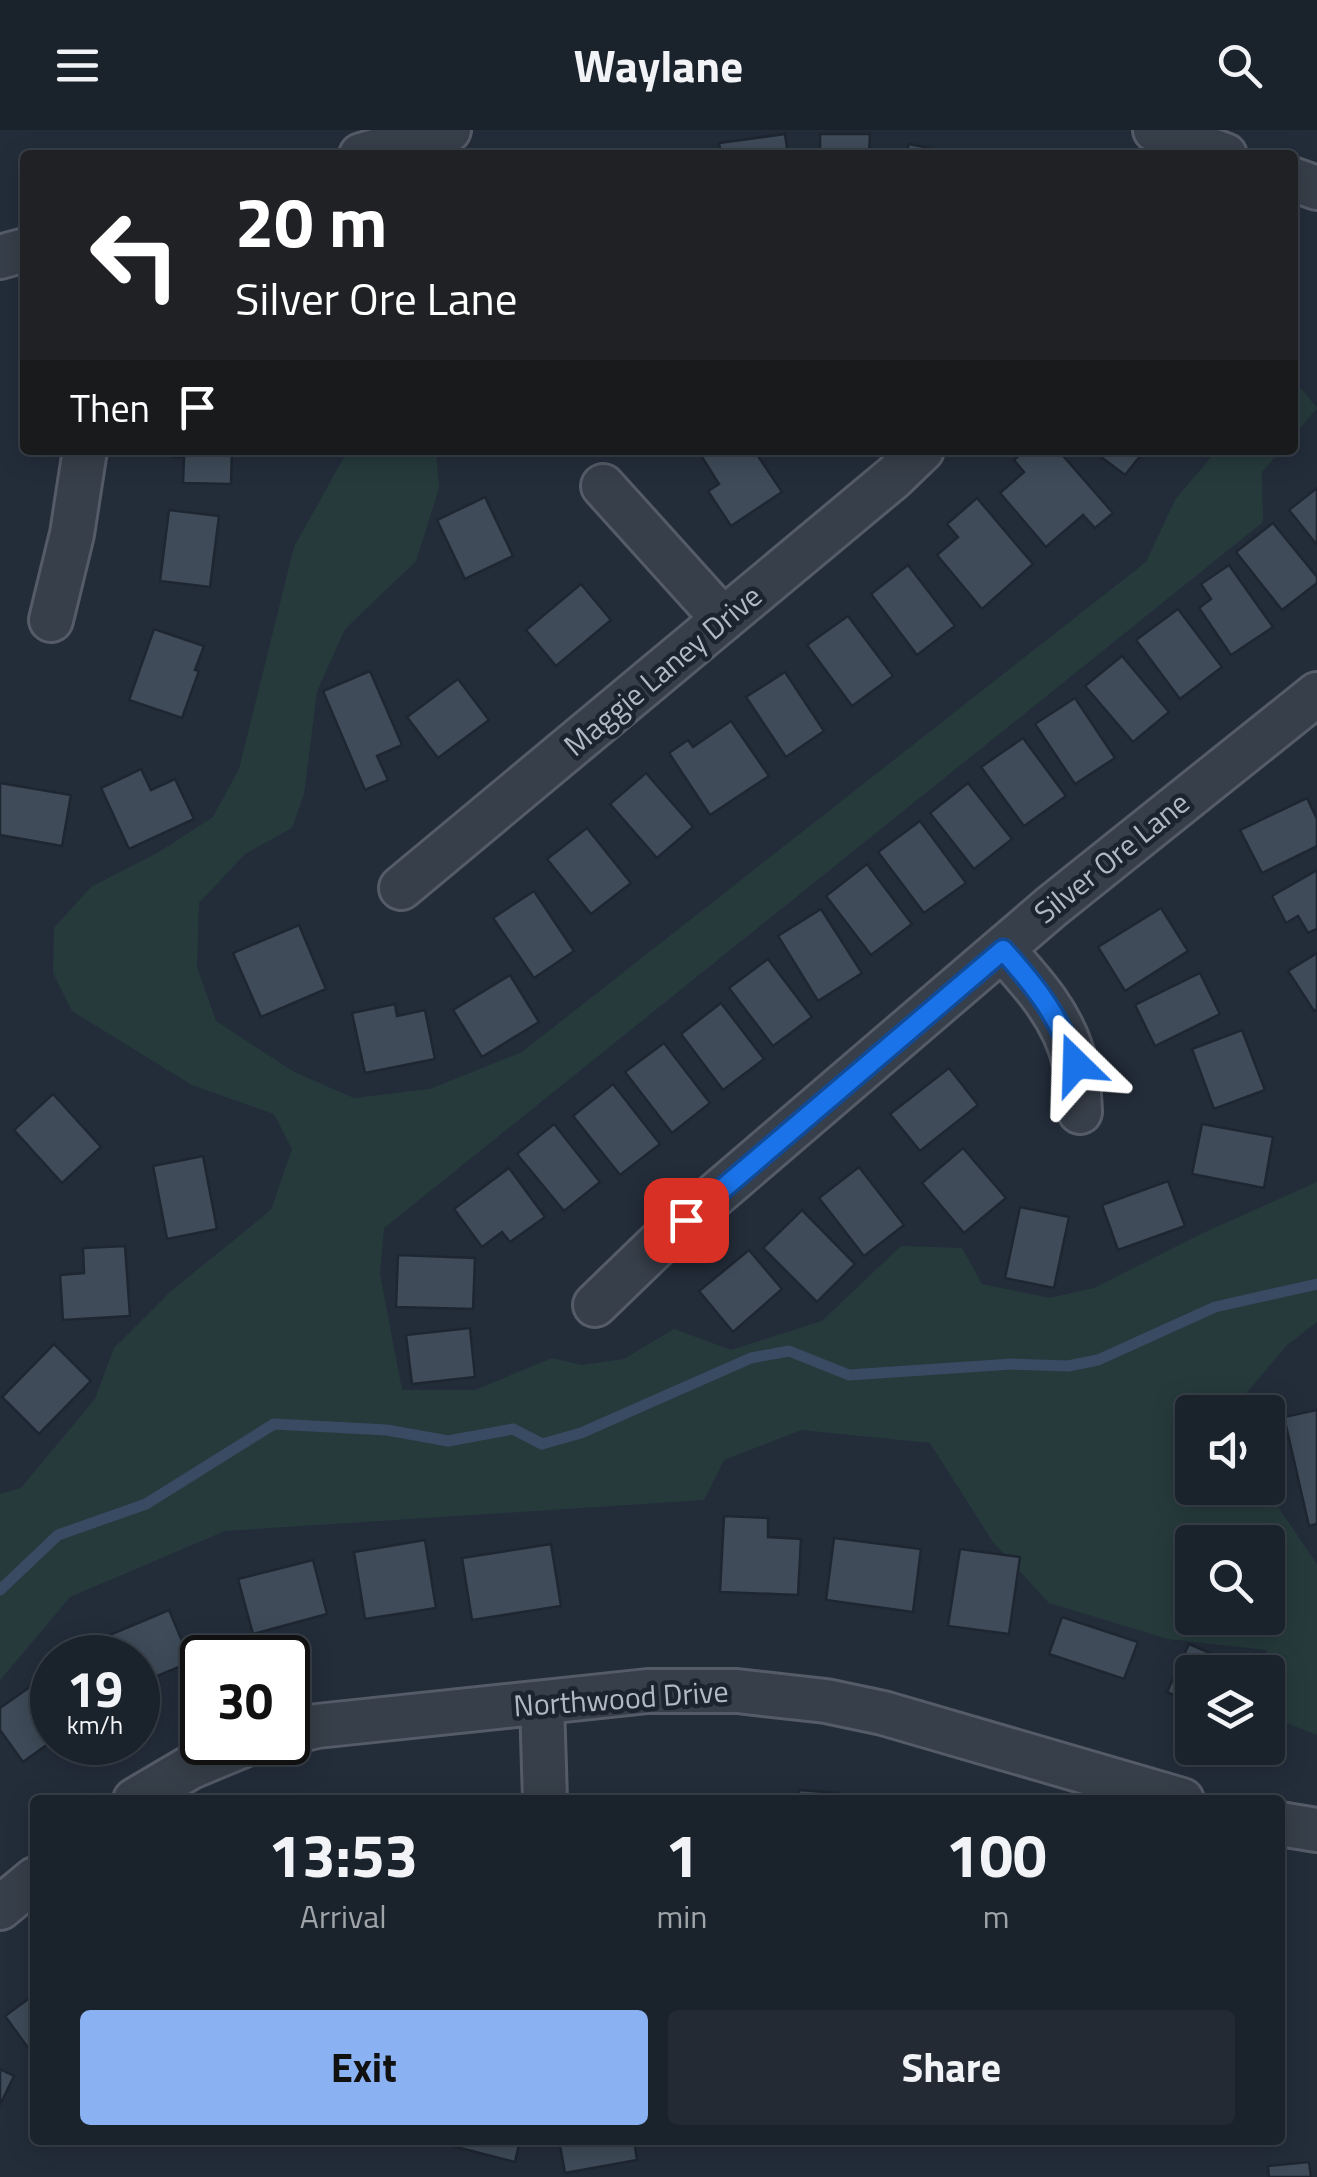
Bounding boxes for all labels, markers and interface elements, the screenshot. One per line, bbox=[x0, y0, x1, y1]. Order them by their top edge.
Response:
text: Waylane bbox=[574, 31, 743, 99]
icon: menu bbox=[50, 38, 105, 93]
icon: search bbox=[1212, 38, 1267, 93]
text: 20 m bbox=[235, 168, 388, 274]
icon: left bbox=[70, 190, 200, 320]
text: Silver Ore Lane bbox=[235, 264, 518, 332]
text: Then bbox=[70, 379, 150, 437]
icon: arrive bbox=[170, 380, 225, 435]
street label: Maggie Laney Drive bbox=[553, 573, 772, 767]
street label: Silver Ore Lane bbox=[1024, 780, 1199, 934]
position arrow bbox=[1024, 1012, 1128, 1116]
pin bbox=[644, 1178, 729, 1263]
icon: arrive bbox=[659, 1193, 714, 1248]
map controls bbox=[1175, 1395, 1285, 1765]
button: sound bbox=[1175, 1395, 1285, 1505]
button: search bbox=[1175, 1525, 1285, 1635]
speed limit sign: 30 bbox=[180, 1635, 310, 1765]
text: 19 bbox=[67, 1650, 123, 1726]
button: layers bbox=[1175, 1655, 1285, 1765]
street label: Northwood Drive bbox=[512, 1668, 730, 1728]
text: km/h bbox=[67, 1706, 123, 1744]
text: 13:53 bbox=[268, 1809, 418, 1900]
text: 1 bbox=[665, 1809, 699, 1900]
text: 100 bbox=[946, 1809, 1047, 1900]
text: Arrival bbox=[300, 1892, 387, 1940]
text: min bbox=[656, 1892, 707, 1940]
text: m bbox=[983, 1892, 1010, 1940]
button: Exit bbox=[80, 2010, 648, 2125]
button: Share bbox=[668, 2010, 1235, 2125]

